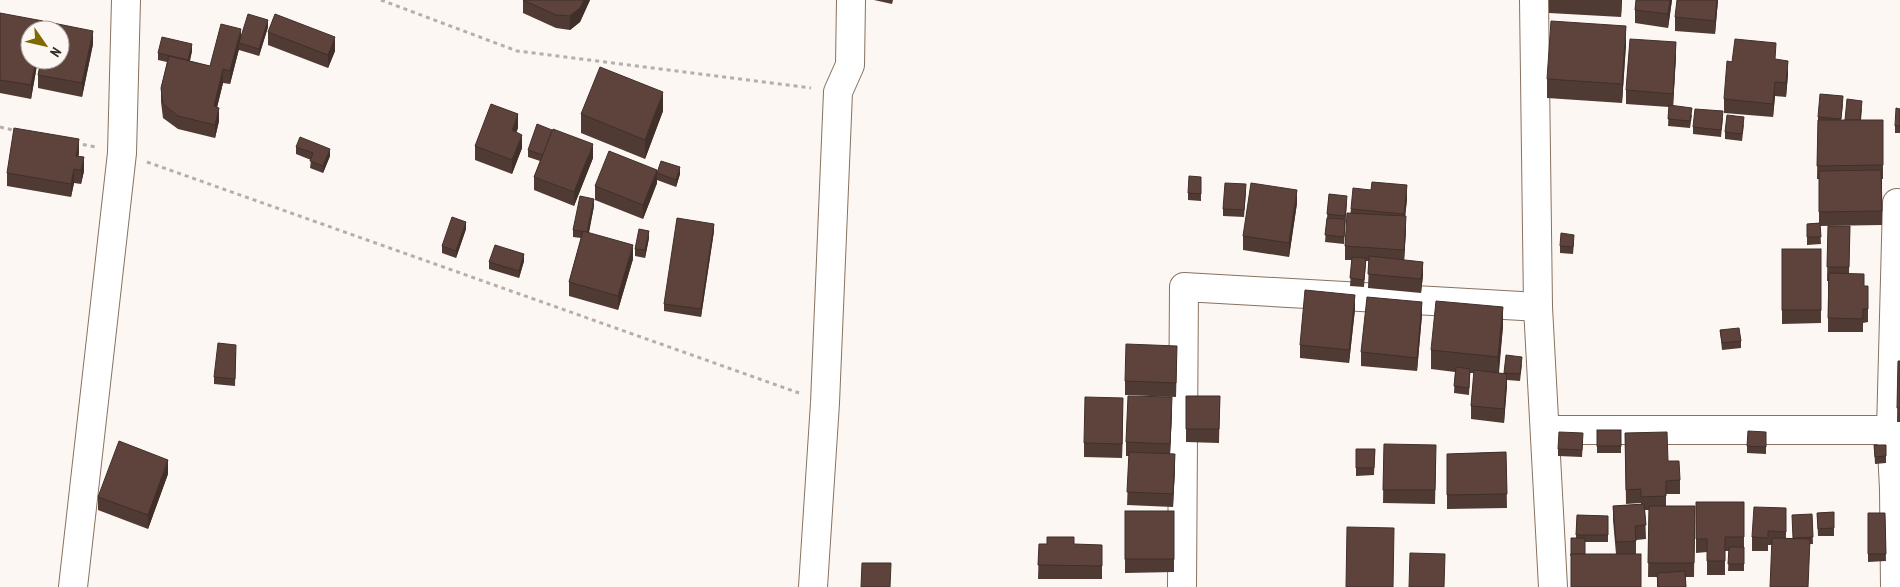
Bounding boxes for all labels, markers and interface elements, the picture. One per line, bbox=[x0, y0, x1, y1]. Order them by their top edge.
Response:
north arrow bbox=[20, 20, 70, 70]
text: N bbox=[46, 44, 65, 60]

